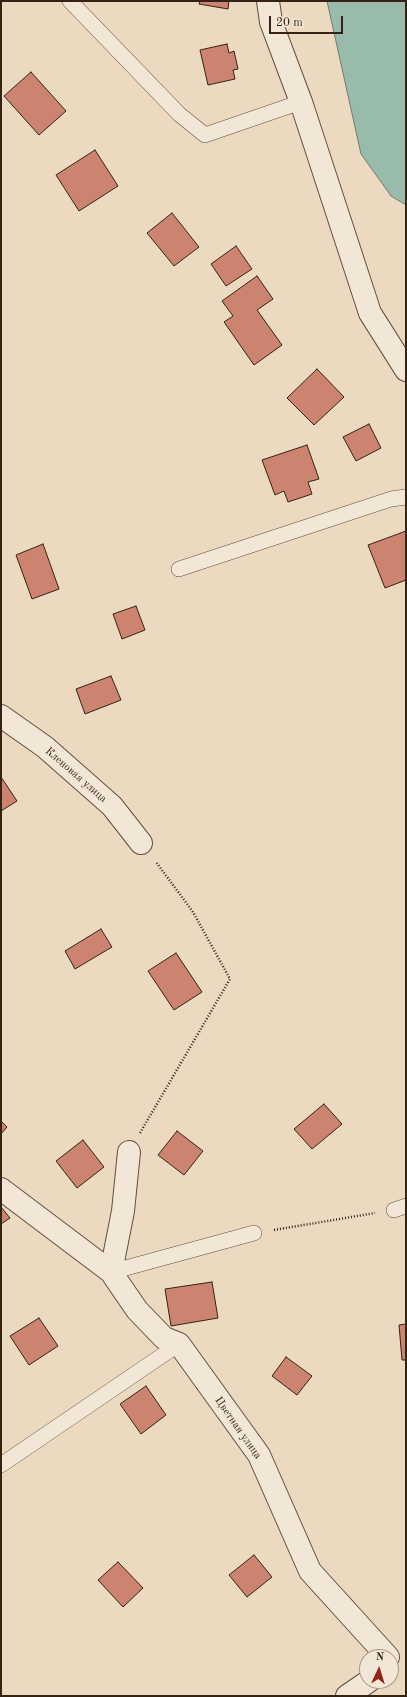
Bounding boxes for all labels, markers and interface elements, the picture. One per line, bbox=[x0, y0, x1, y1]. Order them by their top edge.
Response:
scale bar bbox=[271, 8, 345, 34]
text: 20 m bbox=[276, 17, 303, 29]
street label: Кленовая улица bbox=[42, 745, 110, 805]
street label: Цветная улица bbox=[212, 1394, 264, 1462]
north arrow bbox=[359, 1649, 399, 1689]
text: N bbox=[375, 1652, 384, 1663]

